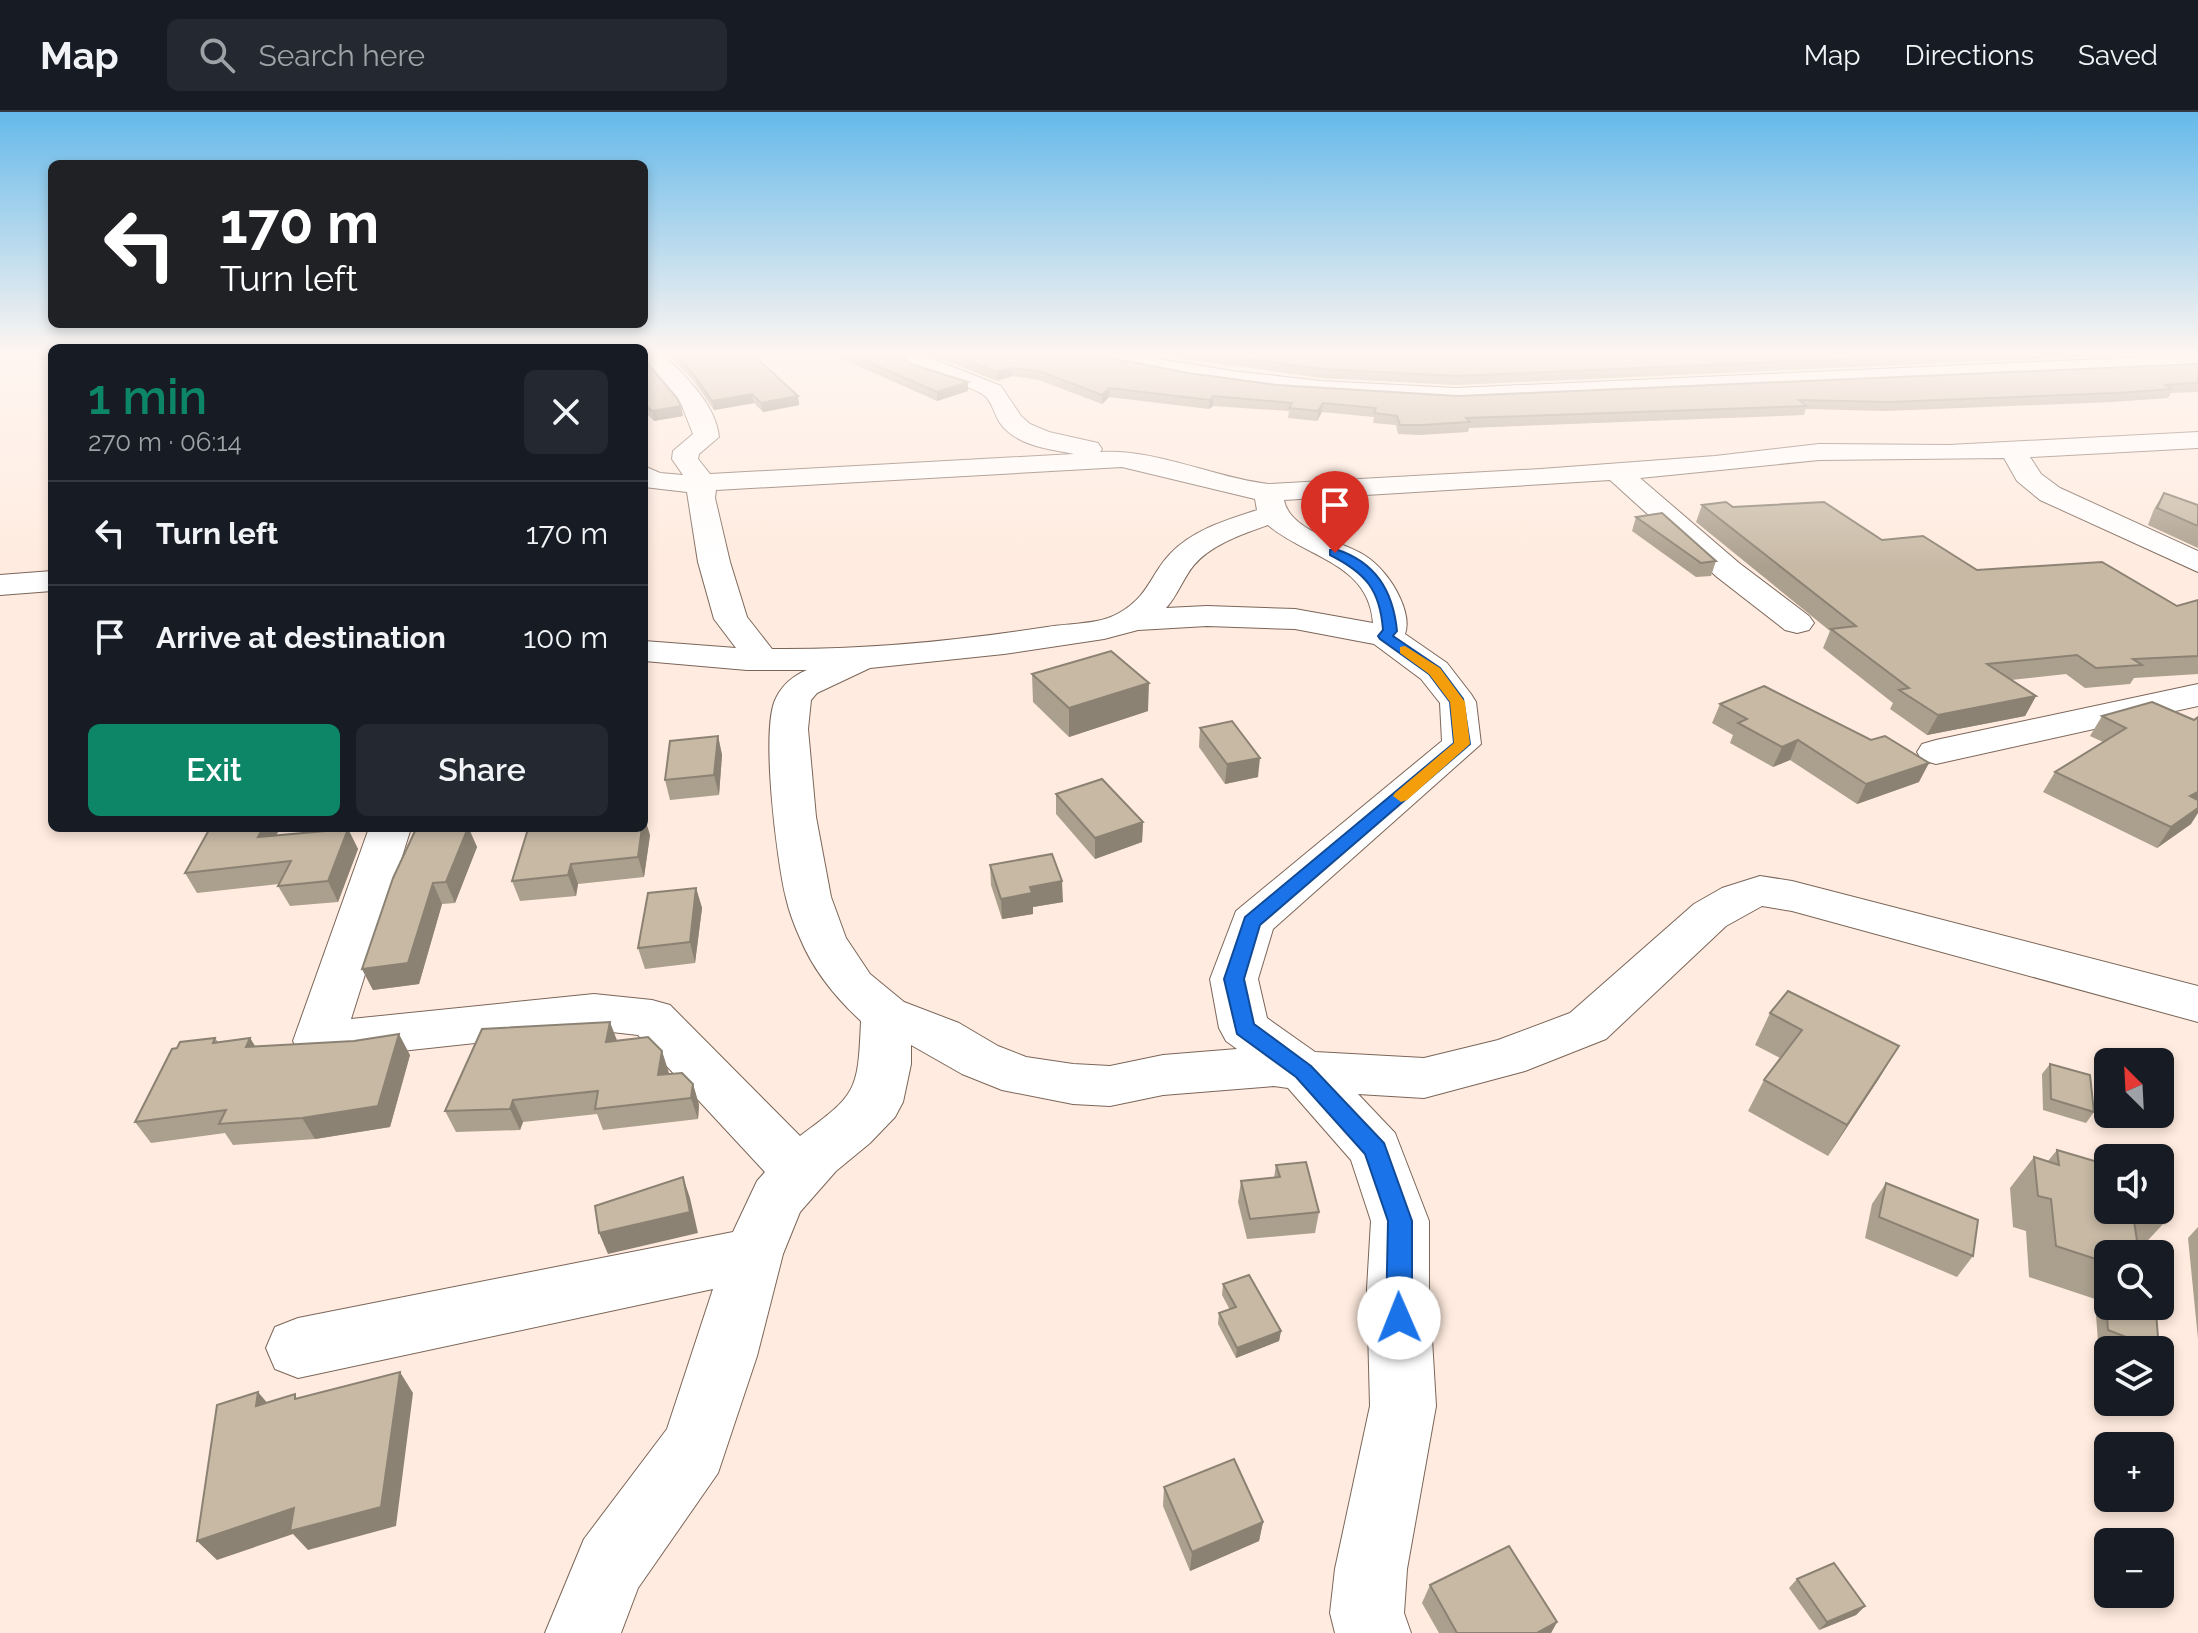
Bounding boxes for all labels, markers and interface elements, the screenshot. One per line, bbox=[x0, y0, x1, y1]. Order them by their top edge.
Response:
search box bbox=[167, 19, 727, 91]
text: Map bbox=[40, 33, 119, 78]
icon: search bbox=[195, 33, 239, 77]
text: Search here bbox=[259, 38, 425, 73]
text: Map bbox=[1804, 39, 1861, 72]
text: Directions bbox=[1905, 39, 2034, 72]
text: Saved bbox=[2078, 39, 2158, 72]
text: 170 m bbox=[220, 190, 379, 256]
icon: left bbox=[88, 192, 192, 296]
text: Turn left bbox=[220, 257, 358, 299]
text: 1 min bbox=[88, 369, 207, 425]
button: close bbox=[524, 370, 608, 454]
text: 270 m · 06:14 bbox=[88, 427, 242, 457]
pin bbox=[1301, 471, 1369, 553]
icon: arrive bbox=[1313, 483, 1357, 527]
icon: left bbox=[88, 511, 132, 555]
text: Turn left bbox=[156, 516, 278, 551]
text: 170 m bbox=[526, 516, 608, 551]
icon: arrive bbox=[88, 615, 132, 659]
text: Arrive at destination bbox=[156, 620, 446, 655]
text: 100 m bbox=[523, 620, 608, 655]
button: Exit bbox=[88, 724, 340, 816]
button: Share bbox=[356, 724, 608, 816]
north arrow bbox=[2094, 1048, 2174, 1128]
map controls bbox=[2094, 1048, 2174, 1608]
button: sound bbox=[2094, 1144, 2174, 1224]
button: search bbox=[2094, 1240, 2174, 1320]
position arrow bbox=[1357, 1276, 1441, 1360]
button: layers bbox=[2094, 1336, 2174, 1416]
button: + bbox=[2094, 1432, 2174, 1512]
button: − bbox=[2094, 1528, 2174, 1608]

